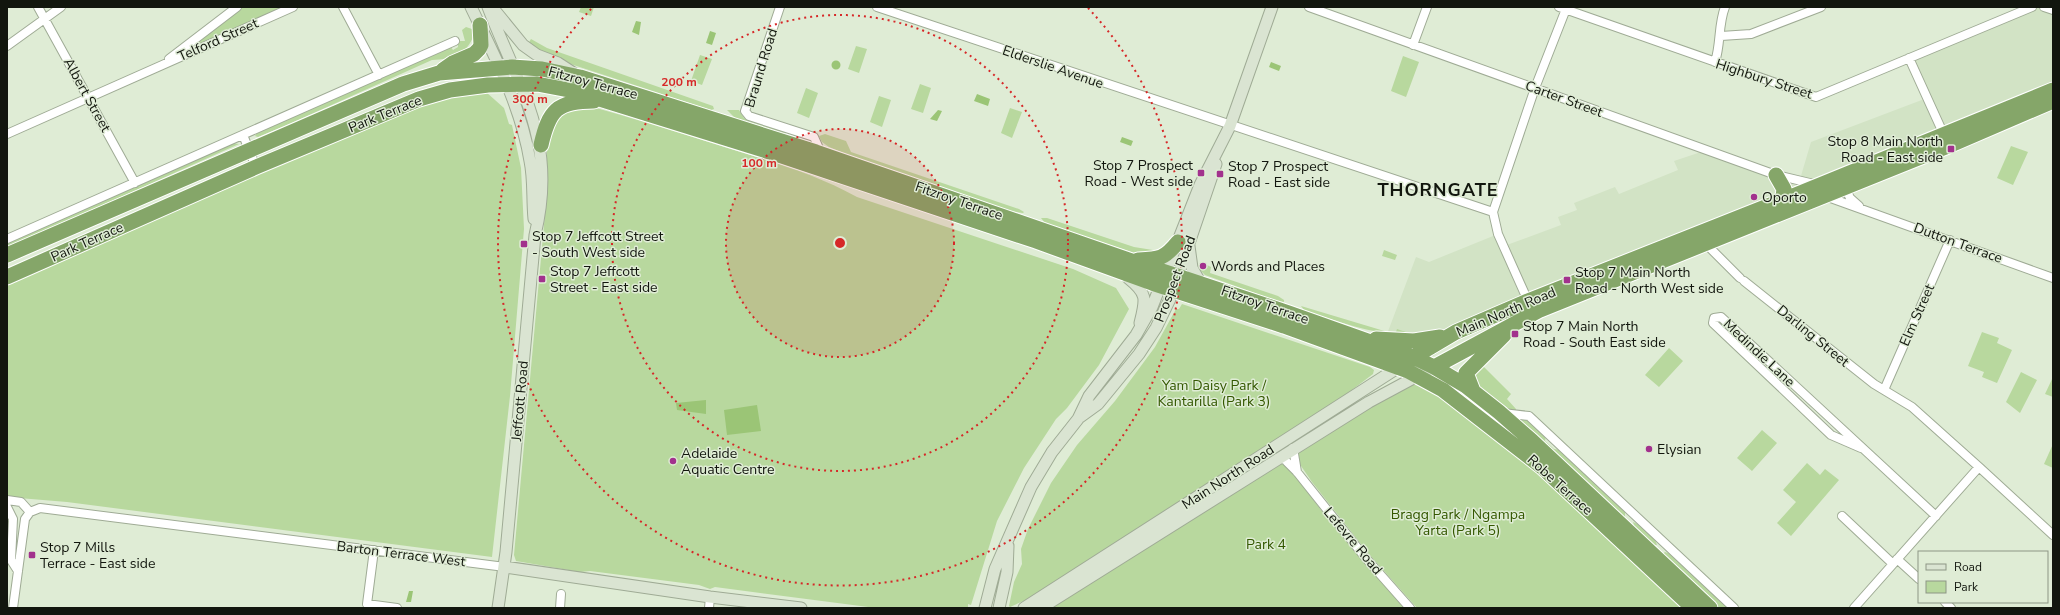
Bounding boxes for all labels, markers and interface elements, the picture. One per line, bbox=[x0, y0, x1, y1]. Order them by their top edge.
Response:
street label: Telford Street bbox=[175, 14, 261, 66]
street label: Braund Road bbox=[740, 26, 782, 110]
street label: Elderslie Avenue bbox=[1000, 41, 1106, 93]
street label: Highbury Street bbox=[1713, 54, 1815, 104]
street label: Albert Street bbox=[59, 55, 115, 136]
street label: Fitzroy Terrace bbox=[546, 62, 640, 104]
text: 200 m bbox=[661, 74, 697, 90]
street label: Carter Street bbox=[1523, 76, 1605, 122]
street label: Park Terrace bbox=[345, 91, 425, 137]
text: 300 m bbox=[512, 91, 548, 107]
place label: Stop 8 Main North Road - East side bbox=[1827, 132, 1943, 167]
marker: Stop 8 Main North Road - East side bbox=[1946, 144, 1956, 154]
text: 100 m bbox=[741, 155, 777, 171]
place label: Stop 7 Prospect Road - West side bbox=[1085, 156, 1193, 191]
place label: Stop 7 Prospect Road - East side bbox=[1228, 157, 1330, 192]
marker: Stop 7 Prospect Road - West side bbox=[1196, 168, 1206, 178]
marker: Stop 7 Prospect Road - East side bbox=[1215, 169, 1225, 179]
street label: Fitzroy Terrace bbox=[913, 177, 1005, 225]
district label: THORNGATE bbox=[1377, 178, 1499, 202]
place label: Oporto bbox=[1762, 188, 1807, 207]
marker: Oporto bbox=[1749, 192, 1759, 202]
street label: Park Terrace bbox=[48, 218, 126, 266]
street label: Dutton Terrace bbox=[1911, 218, 2005, 268]
place label: Stop 7 Jeffcott Street - South West side bbox=[532, 227, 663, 262]
street label: Prospect Road bbox=[1150, 233, 1200, 325]
centre of rings bbox=[833, 236, 847, 250]
marker: Stop 7 Jeffcott Street - South West side bbox=[519, 239, 529, 249]
place label: Words and Places bbox=[1211, 257, 1325, 276]
marker: Words and Places bbox=[1198, 261, 1208, 271]
place label: Stop 7 Jeffcott Street - East side bbox=[550, 262, 658, 297]
place label: Stop 7 Main North Road - North West side bbox=[1575, 263, 1723, 298]
marker: Stop 7 Jeffcott Street - East side bbox=[537, 274, 547, 284]
marker: Stop 7 Main North Road - North West side bbox=[1562, 275, 1572, 285]
street label: Fitzroy Terrace bbox=[1219, 281, 1311, 329]
street label: Elm Street bbox=[1895, 281, 1939, 349]
street label: Main North Road bbox=[1453, 282, 1559, 342]
street label: Darling Street bbox=[1773, 301, 1853, 371]
street label: Medindie Lane bbox=[1719, 315, 1799, 391]
place label: Stop 7 Main North Road - South East side bbox=[1523, 317, 1666, 352]
marker: Stop 7 Main North Road - South East side bbox=[1510, 329, 1520, 339]
street label: Jeffcott Road bbox=[507, 360, 533, 443]
park label: Yam Daisy Park / Kantarilla (Park 3) bbox=[1158, 376, 1270, 411]
street label: Main North Road bbox=[1178, 440, 1278, 514]
place label: Elysian bbox=[1657, 440, 1702, 459]
place label: Adelaide Aquatic Centre bbox=[681, 444, 774, 479]
marker: Elysian bbox=[1644, 444, 1654, 454]
street label: Robe Terrace bbox=[1523, 450, 1597, 520]
marker: Adelaide Aquatic Centre bbox=[668, 456, 678, 466]
street label: Lefevre Road bbox=[1319, 503, 1387, 579]
park label: Bragg Park / Ngampa Yarta (Park 5) bbox=[1391, 505, 1525, 540]
park label: Park 4 bbox=[1246, 535, 1286, 554]
street label: Barton Terrace West bbox=[336, 537, 467, 571]
place label: Stop 7 Mills Terrace - East side bbox=[40, 538, 155, 573]
marker: Stop 7 Mills Terrace - East side bbox=[27, 550, 37, 560]
legend bbox=[1918, 551, 2048, 603]
text: Road bbox=[1954, 559, 1982, 575]
text: Park bbox=[1954, 579, 1979, 595]

